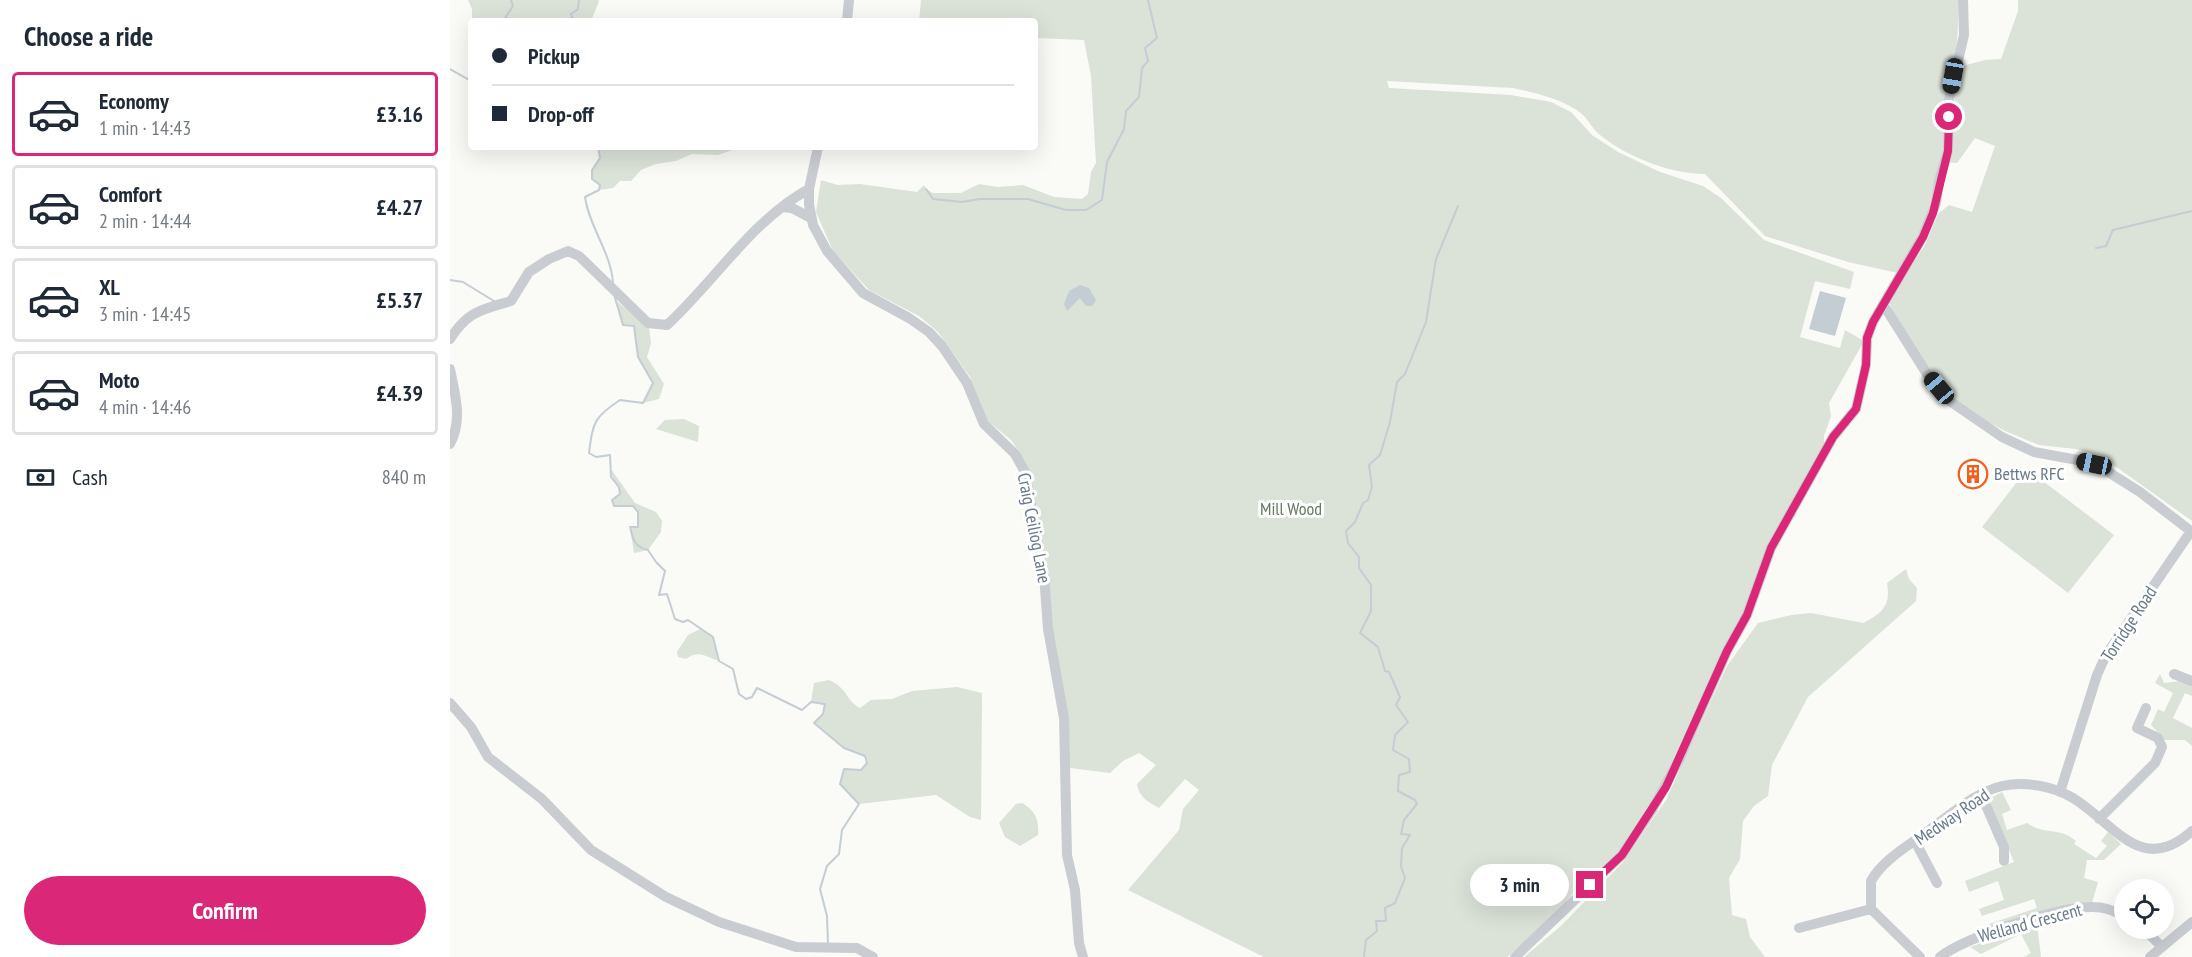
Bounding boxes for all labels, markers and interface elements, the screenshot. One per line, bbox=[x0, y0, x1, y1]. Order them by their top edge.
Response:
text: Choose a ride bbox=[24, 19, 153, 53]
text: Pickup bbox=[528, 42, 580, 70]
car bbox=[1941, 57, 1965, 95]
icon: car bbox=[27, 87, 81, 141]
text: Economy bbox=[99, 87, 169, 115]
text: £3.16 bbox=[376, 100, 423, 128]
text: Drop-off bbox=[528, 100, 594, 128]
route start bbox=[1935, 103, 1962, 130]
text: 1 min · 14:43 bbox=[99, 115, 191, 141]
icon: car bbox=[27, 180, 81, 234]
text: Comfort bbox=[99, 180, 162, 208]
text: £4.27 bbox=[376, 193, 423, 221]
text: 2 min · 14:44 bbox=[99, 208, 191, 234]
icon: car bbox=[27, 273, 81, 327]
text: XL bbox=[99, 273, 120, 301]
text: £5.37 bbox=[376, 286, 423, 314]
text: 3 min · 14:45 bbox=[99, 301, 191, 327]
icon: car bbox=[27, 366, 81, 420]
text: Moto bbox=[99, 366, 140, 394]
car bbox=[1921, 368, 1957, 408]
text: £4.39 bbox=[376, 379, 423, 407]
text: 4 min · 14:46 bbox=[99, 394, 191, 420]
car bbox=[2075, 451, 2113, 477]
building icon: Bettws RFC bbox=[1957, 458, 1989, 490]
icon: cash bbox=[24, 461, 57, 494]
place label: Bettws RFC bbox=[1994, 462, 2065, 485]
text: Cash bbox=[72, 463, 108, 491]
text: 840 m bbox=[382, 464, 426, 490]
street label: Craig Ceiliog Lane bbox=[1013, 471, 1056, 585]
park label: Mill Wood bbox=[1260, 497, 1322, 520]
street label: Torridge Road bbox=[2096, 582, 2161, 666]
street label: Medway Road bbox=[1910, 783, 1994, 850]
callout: 3 min bbox=[1470, 864, 1569, 906]
route end bbox=[1576, 871, 1603, 898]
text: 3 min bbox=[1499, 872, 1540, 898]
button: Confirm bbox=[24, 876, 426, 945]
map controls bbox=[2114, 879, 2174, 939]
button: locate bbox=[2114, 879, 2174, 939]
street label: Welland Crescent bbox=[1975, 898, 2084, 947]

